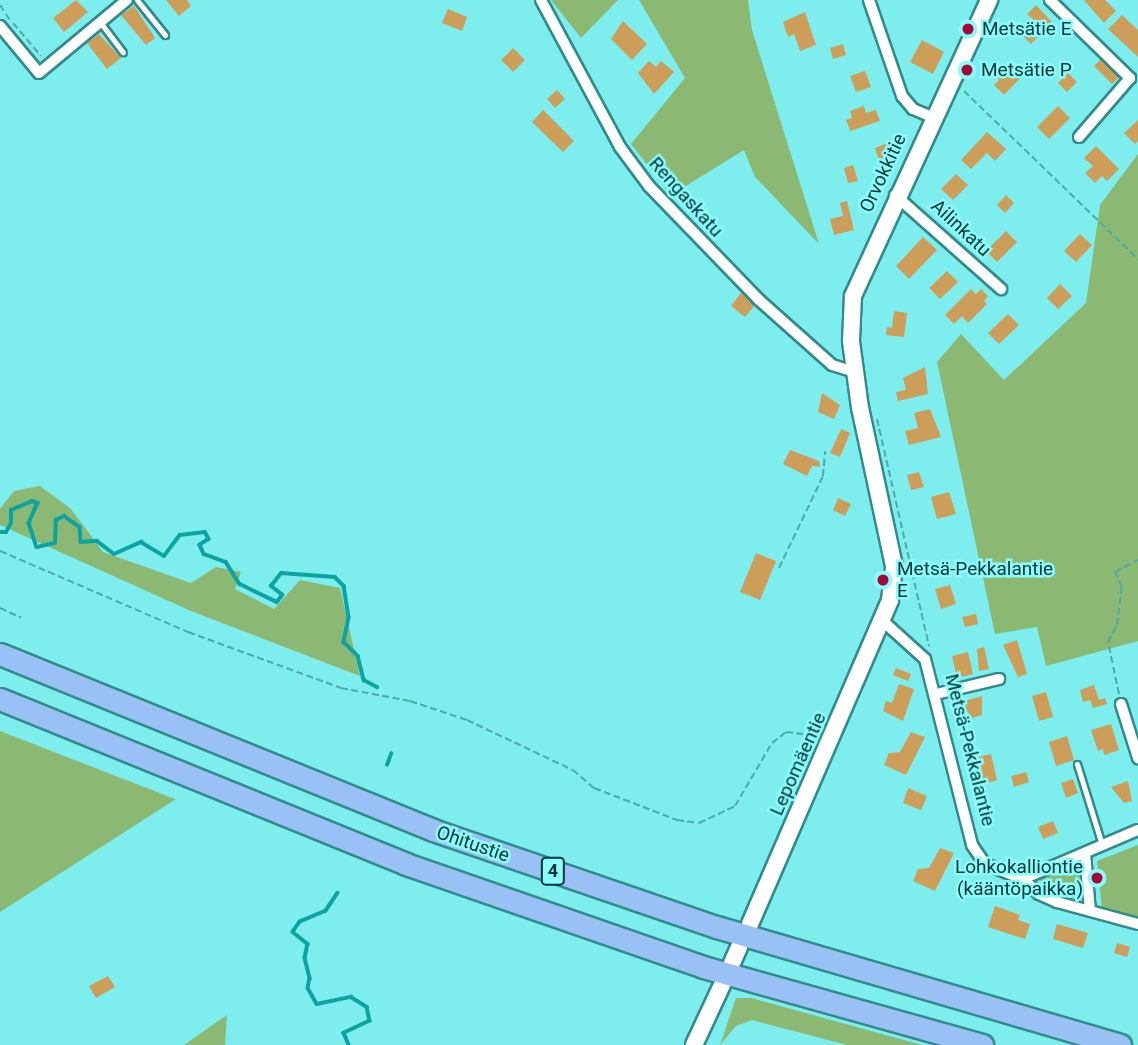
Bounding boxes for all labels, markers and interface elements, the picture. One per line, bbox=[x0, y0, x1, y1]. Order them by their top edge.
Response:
place label: Metsätie E bbox=[982, 18, 1071, 40]
marker: Metsätie E bbox=[960, 21, 976, 37]
place label: Metsätie P bbox=[981, 59, 1072, 81]
marker: Metsätie P bbox=[959, 62, 975, 78]
street label: Orvokkitie bbox=[855, 130, 911, 216]
street label: Rengaskatu bbox=[644, 152, 728, 242]
street label: Ailinkatu bbox=[926, 195, 996, 261]
place label: Metsä-Pekkalantie E bbox=[897, 558, 1053, 602]
marker: Metsä-Pekkalantie E bbox=[875, 572, 891, 588]
street label: Metsä-Pekkalantie bbox=[940, 671, 1000, 829]
street label: Lepomäentie bbox=[765, 709, 831, 819]
street label: Ohitustie bbox=[434, 821, 512, 867]
road number: 4 bbox=[541, 856, 565, 886]
place label: Lohkokalliontie (kääntöpaikka) bbox=[955, 856, 1083, 900]
marker: Lohkokalliontie (kääntöpaikka) bbox=[1089, 870, 1105, 886]

